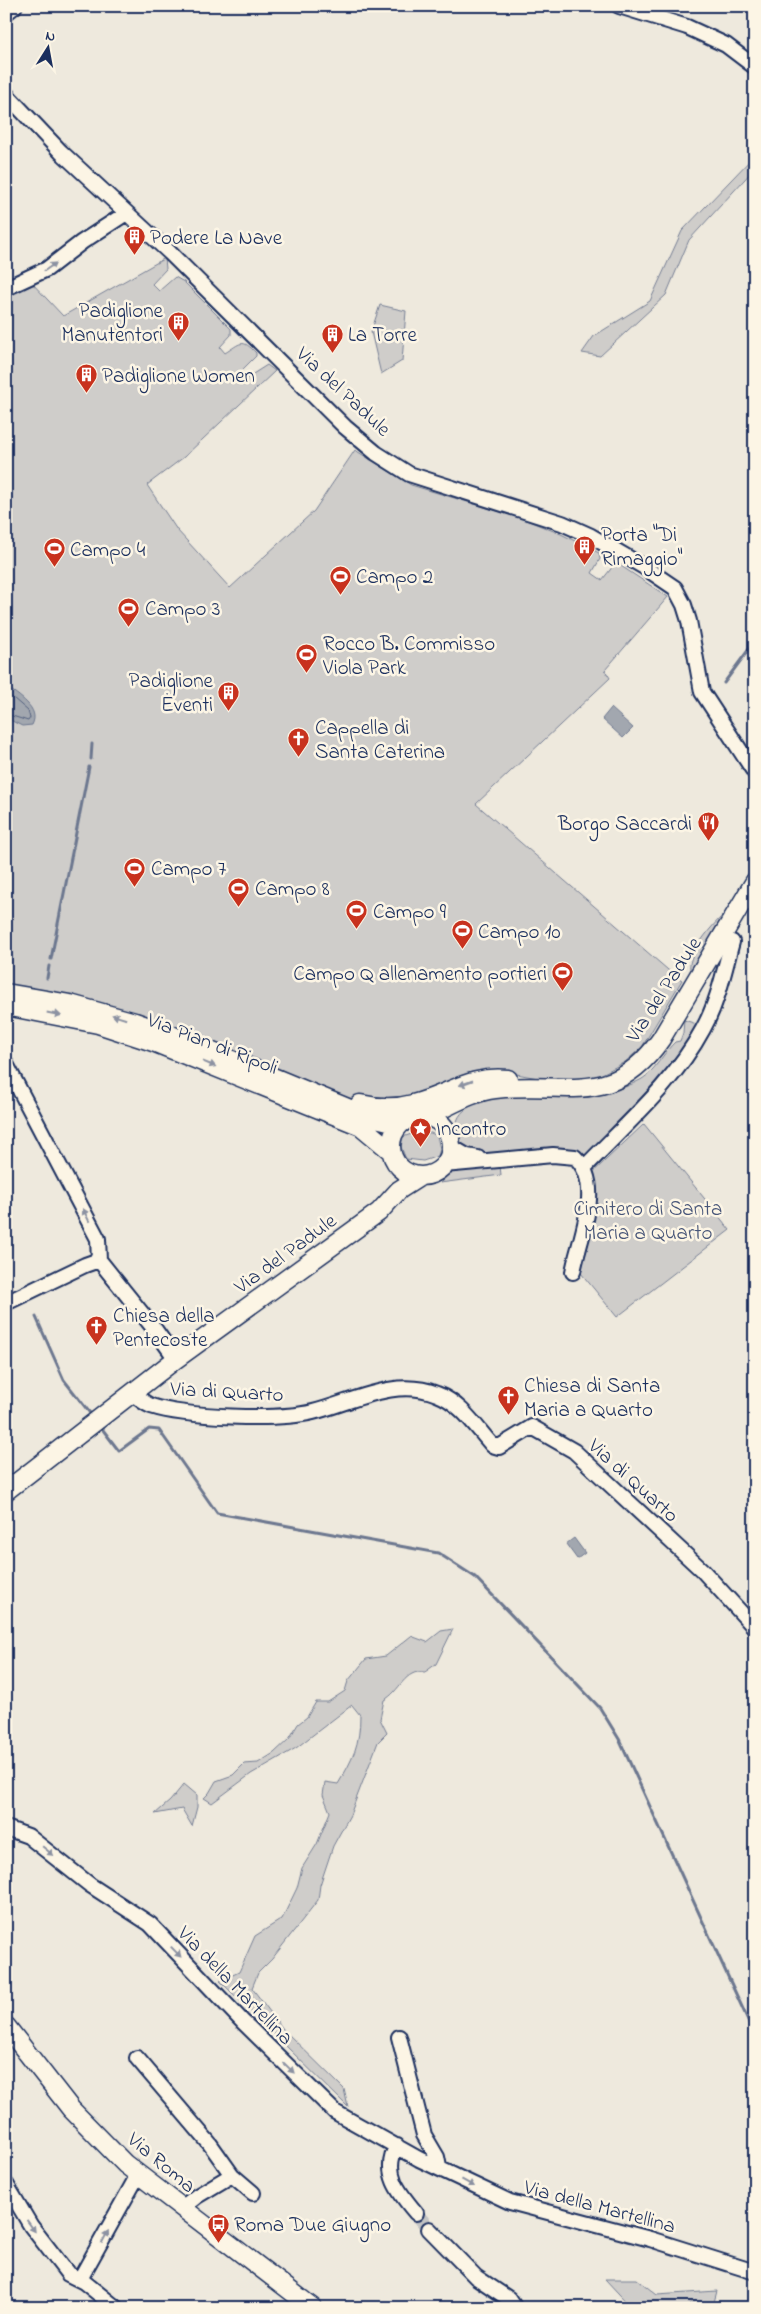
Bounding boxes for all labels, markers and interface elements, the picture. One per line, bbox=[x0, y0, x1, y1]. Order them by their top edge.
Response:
north arrow bbox=[22, 22, 72, 72]
text: N bbox=[44, 26, 57, 48]
place label: Podere La Nave bbox=[150, 224, 283, 254]
building icon: Podere La Nave bbox=[122, 225, 146, 256]
one-way arrow bbox=[43, 262, 57, 272]
place label: Padiglione Manutentori bbox=[62, 297, 164, 351]
building icon: Padiglione Manutentori bbox=[167, 310, 191, 341]
place label: La Torre bbox=[348, 321, 417, 351]
building icon: La Torre bbox=[320, 322, 344, 353]
street label: Via del Padule bbox=[288, 340, 397, 445]
place label: Padiglione Women bbox=[102, 362, 255, 394]
building icon: Padiglione Women bbox=[74, 363, 98, 394]
place label: Porta "Di Rimaggio" bbox=[601, 521, 683, 577]
building icon: Porta "Di Rimaggio" bbox=[573, 534, 597, 565]
place label: Campo 4 bbox=[70, 536, 146, 566]
sports icon: Campo 4 bbox=[42, 537, 66, 568]
place label: Campo 2 bbox=[356, 563, 433, 593]
sports icon: Campo 2 bbox=[328, 564, 352, 595]
place label: Campo 3 bbox=[145, 595, 220, 625]
sports icon: Campo 3 bbox=[117, 596, 141, 627]
place label: Rocco B. Commisso Viola Park bbox=[322, 630, 495, 684]
sports icon: Rocco B. Commisso Viola Park bbox=[295, 643, 319, 674]
place label: Padiglione Eventi bbox=[129, 667, 214, 721]
building icon: Padiglione Eventi bbox=[217, 680, 241, 711]
place label: Cappella di Santa Caterina bbox=[315, 714, 445, 768]
church icon: Cappella di Santa Caterina bbox=[287, 727, 311, 758]
place label: Borgo Saccardi bbox=[557, 810, 692, 842]
restaurant icon: Borgo Saccardi bbox=[696, 811, 720, 842]
place label: Campo 7 bbox=[151, 855, 227, 885]
sports icon: Campo 7 bbox=[123, 856, 147, 887]
place label: Campo 8 bbox=[255, 875, 330, 905]
sports icon: Campo 8 bbox=[227, 876, 251, 907]
place label: Campo 9 bbox=[373, 898, 447, 928]
sports icon: Campo 9 bbox=[345, 899, 369, 930]
place label: Campo 10 bbox=[478, 918, 561, 948]
sports icon: Campo 10 bbox=[450, 919, 474, 950]
street label: Via del Padule bbox=[619, 931, 710, 1050]
place label: Campo Q allenamento portieri bbox=[293, 960, 547, 990]
sports icon: Campo Q allenamento portieri bbox=[551, 961, 575, 992]
street label: Via Pian di Ripoli bbox=[141, 1006, 282, 1084]
one-way arrow bbox=[47, 1011, 63, 1019]
one-way arrow bbox=[111, 1013, 126, 1021]
one-way arrow bbox=[202, 1060, 217, 1068]
one-way arrow bbox=[458, 1080, 473, 1087]
place label: Incontro bbox=[436, 1115, 506, 1145]
place icon: Incontro bbox=[408, 1116, 432, 1147]
park label: Cimitero di Santa Maria a Quarto bbox=[574, 1195, 722, 1249]
one-way arrow bbox=[82, 1207, 90, 1222]
street label: Via del Padule bbox=[228, 1207, 344, 1303]
place label: Chiesa della Pentecoste bbox=[113, 1302, 215, 1356]
church icon: Chiesa della Pentecoste bbox=[85, 1315, 109, 1346]
place label: Chiesa di Santa Maria a Quarto bbox=[524, 1372, 660, 1426]
street label: Via di Quarto bbox=[168, 1375, 284, 1411]
church icon: Chiesa di Santa Maria a Quarto bbox=[496, 1385, 520, 1416]
street label: Via di Quarto bbox=[580, 1432, 685, 1531]
one-way arrow bbox=[42, 1846, 55, 1857]
street label: Via della Martellina bbox=[169, 1919, 299, 2053]
one-way arrow bbox=[170, 1945, 182, 1957]
one-way arrow bbox=[283, 2062, 295, 2074]
street label: Via Roma bbox=[119, 2125, 202, 2201]
street label: Via della Martellina bbox=[519, 2173, 679, 2243]
one-way arrow bbox=[461, 2179, 476, 2187]
place label: Roma Due Giugno bbox=[234, 2211, 391, 2243]
bus stop icon: Roma Due Giugno bbox=[206, 2212, 230, 2243]
one-way arrow bbox=[26, 2219, 36, 2233]
one-way arrow bbox=[100, 2231, 109, 2244]

